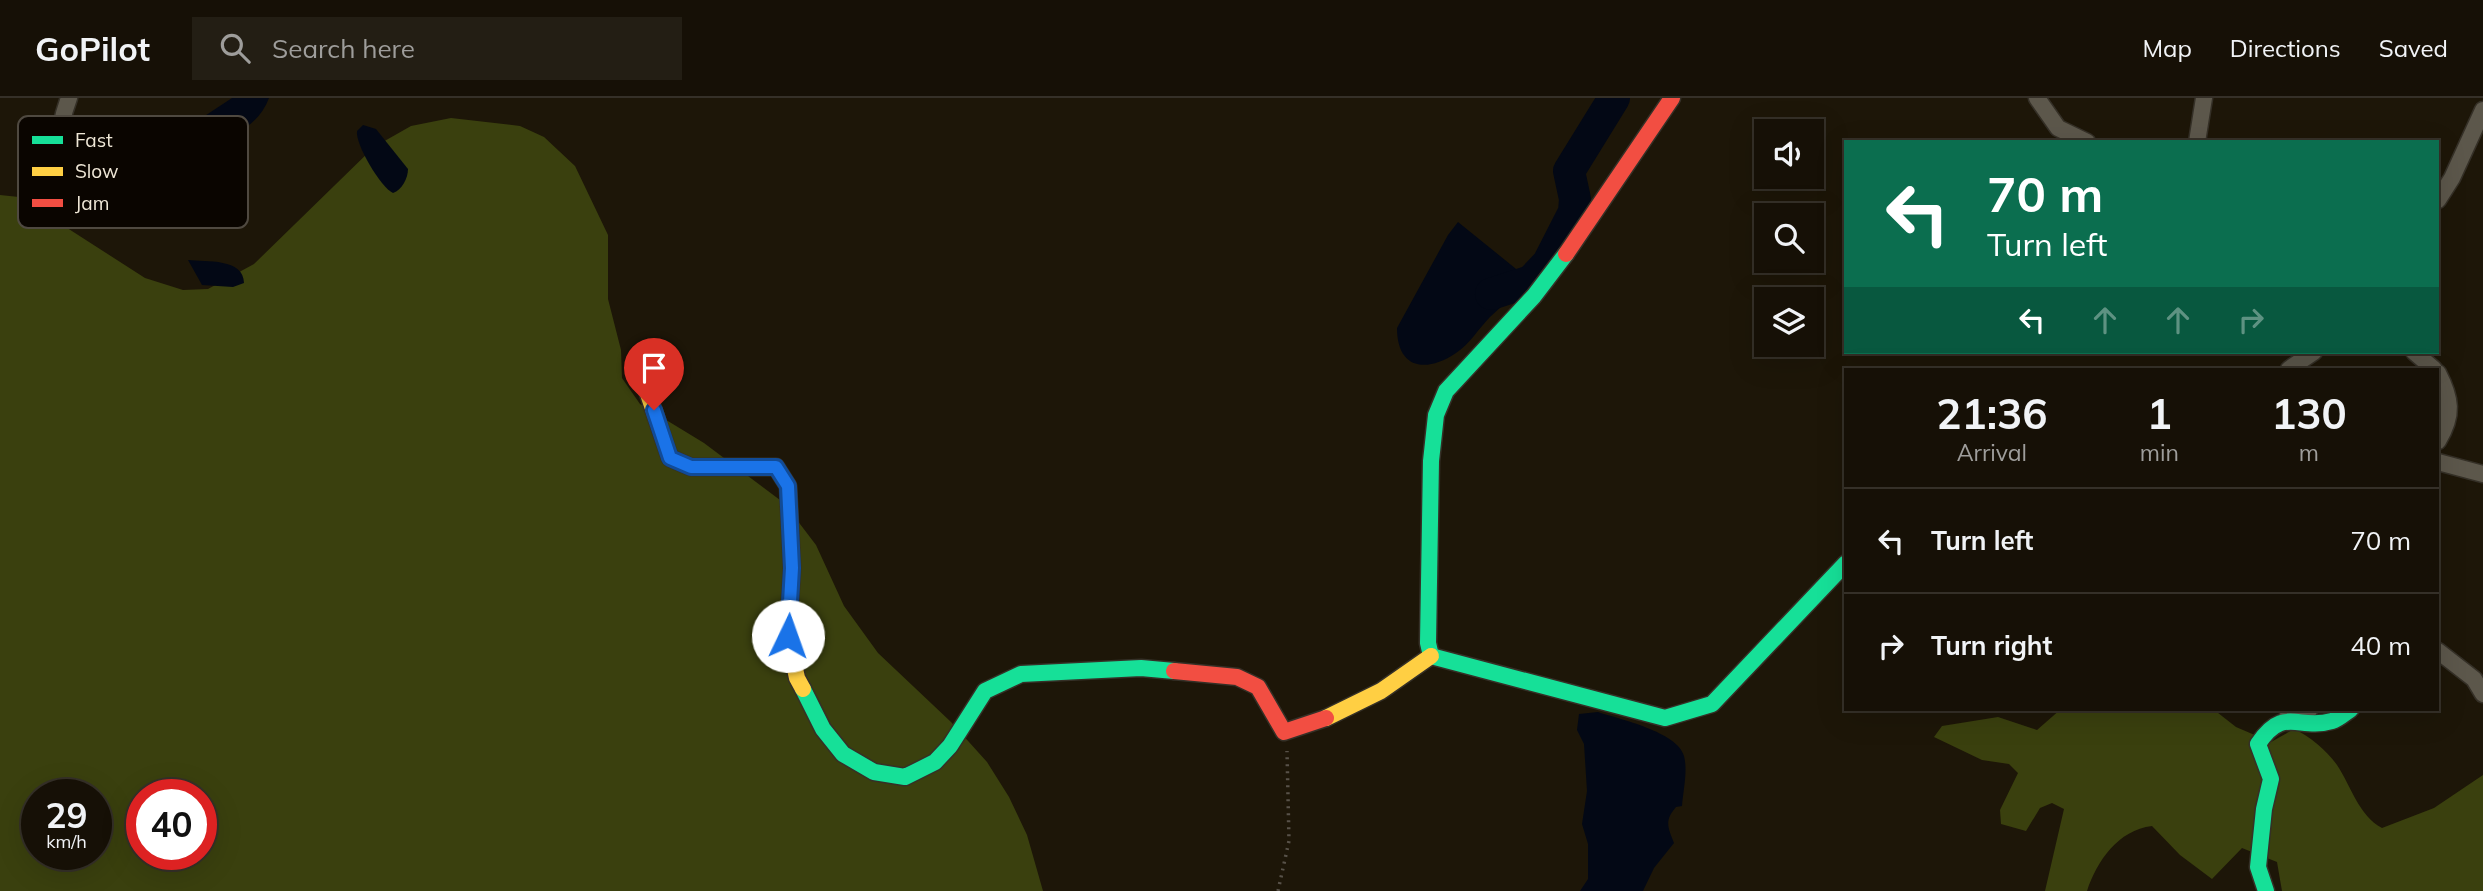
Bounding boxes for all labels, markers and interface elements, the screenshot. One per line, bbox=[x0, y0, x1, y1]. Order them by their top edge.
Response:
search box bbox=[192, 17, 682, 80]
text: GoPilot bbox=[35, 28, 150, 69]
icon: search bbox=[216, 29, 254, 67]
text: Search here bbox=[272, 32, 415, 65]
text: Map bbox=[2142, 33, 2192, 63]
text: Directions bbox=[2230, 33, 2341, 63]
text: Saved bbox=[2379, 33, 2448, 63]
legend bbox=[18, 116, 248, 228]
map controls bbox=[1754, 119, 1824, 357]
button: sound bbox=[1754, 119, 1824, 189]
text: Fast bbox=[75, 128, 113, 152]
text: Slow bbox=[75, 159, 119, 183]
text: 70 m bbox=[1987, 163, 2103, 224]
icon: left bbox=[1872, 168, 1963, 259]
text: Jam bbox=[75, 191, 109, 215]
button: search bbox=[1754, 203, 1824, 273]
text: Turn left bbox=[1987, 224, 2107, 264]
button: layers bbox=[1754, 287, 1824, 357]
icon: left bbox=[2013, 301, 2051, 339]
icon: ahead bbox=[2086, 301, 2124, 339]
icon: ahead bbox=[2159, 301, 2197, 339]
icon: right bbox=[2232, 301, 2270, 339]
pin bbox=[624, 338, 684, 410]
icon: arrive bbox=[635, 349, 673, 387]
text: 21:36 bbox=[1936, 387, 2047, 440]
text: 1 bbox=[2147, 387, 2172, 440]
text: 130 bbox=[2271, 387, 2347, 440]
text: Arrival bbox=[1957, 438, 2027, 467]
text: min bbox=[2140, 438, 2179, 467]
text: m bbox=[2299, 438, 2319, 467]
icon: left bbox=[1872, 522, 1910, 560]
text: Turn left bbox=[1931, 524, 2033, 557]
text: 70 m bbox=[2350, 524, 2411, 557]
position arrow bbox=[751, 599, 825, 673]
icon: right bbox=[1872, 627, 1910, 665]
text: Turn right bbox=[1931, 629, 2052, 662]
text: 40 m bbox=[2350, 629, 2411, 662]
speed limit sign: 40 bbox=[126, 779, 217, 870]
text: 29 bbox=[45, 793, 88, 837]
text: km/h bbox=[46, 830, 87, 853]

